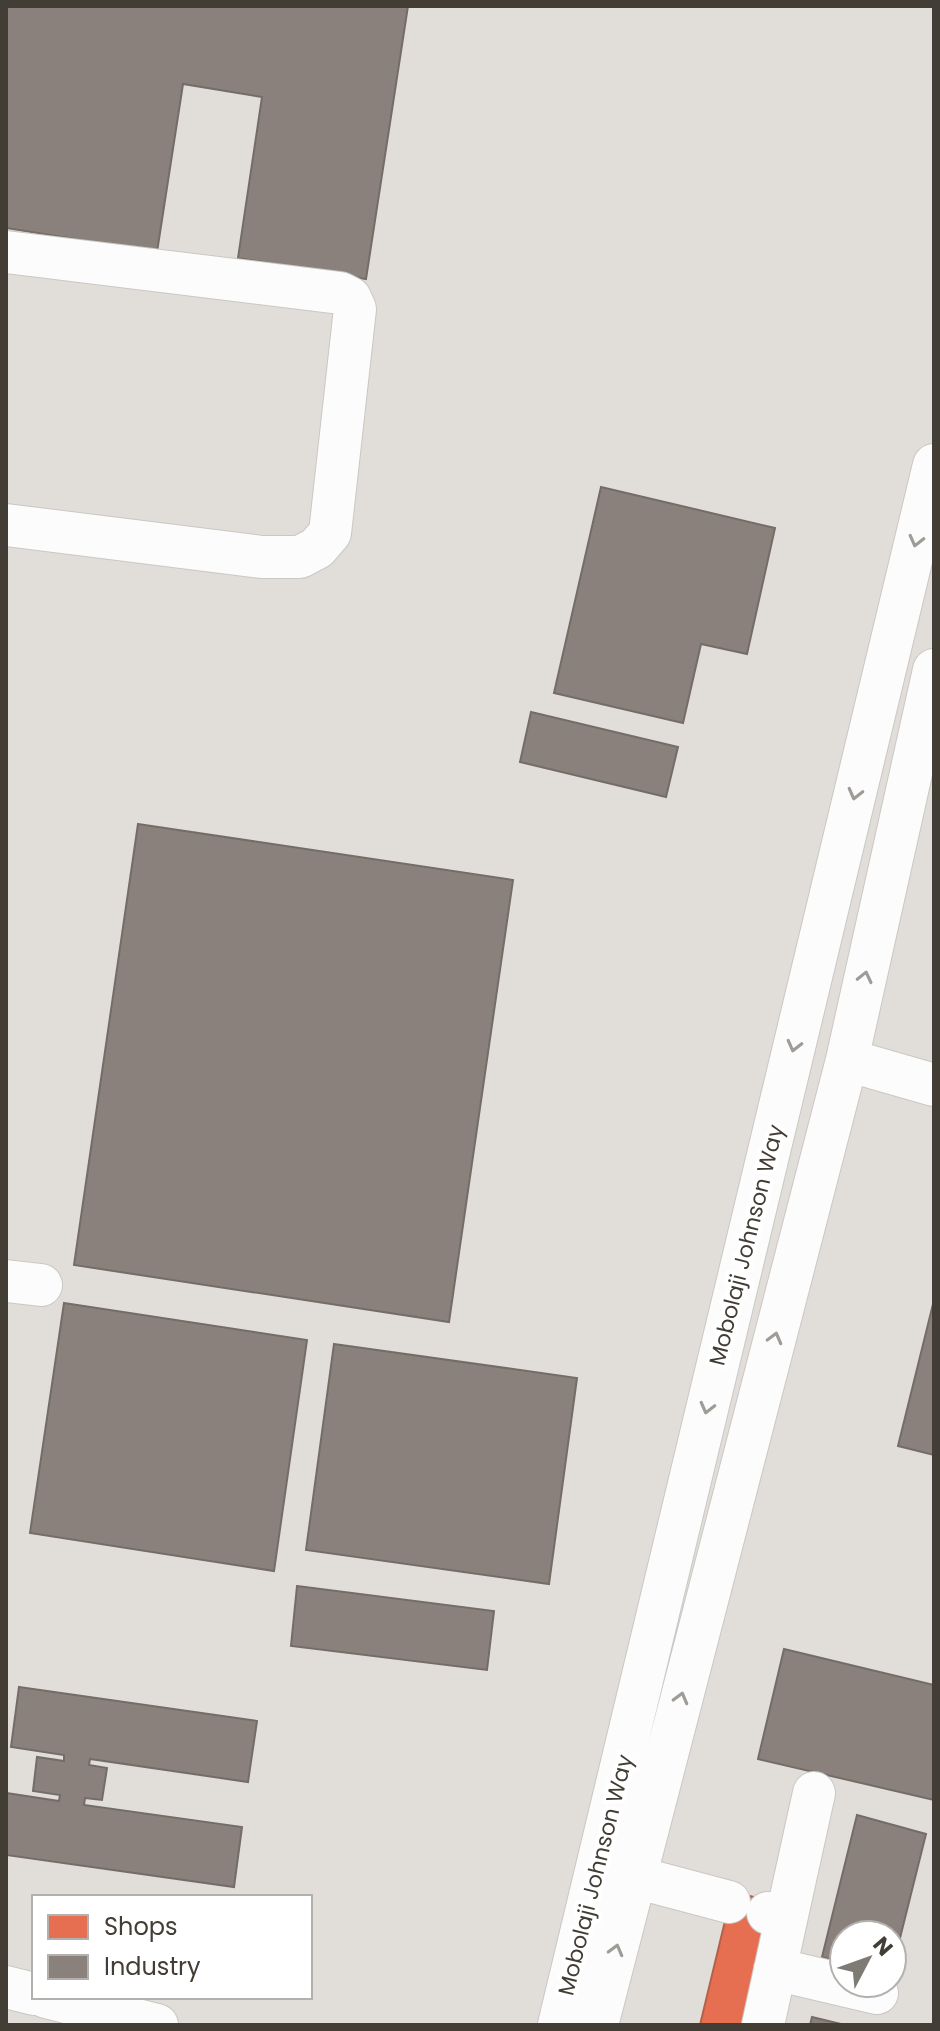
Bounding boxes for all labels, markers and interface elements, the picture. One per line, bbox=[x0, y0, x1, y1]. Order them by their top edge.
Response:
one-way arrow bbox=[908, 534, 925, 547]
one-way arrow bbox=[847, 786, 864, 800]
one-way arrow bbox=[856, 971, 873, 984]
one-way arrow bbox=[786, 1039, 803, 1053]
street label: Mobolaji Johnson Way bbox=[702, 1121, 792, 1369]
one-way arrow bbox=[765, 1331, 782, 1345]
one-way arrow bbox=[699, 1401, 716, 1415]
one-way arrow bbox=[672, 1691, 689, 1705]
street label: Mobolaji Johnson Way bbox=[551, 1751, 641, 1999]
legend bbox=[32, 1895, 312, 1999]
text: Shops bbox=[104, 1910, 178, 1943]
north arrow bbox=[828, 1919, 908, 1999]
text: N bbox=[866, 1930, 900, 1963]
one-way arrow bbox=[607, 1943, 624, 1957]
text: Industry bbox=[104, 1950, 201, 1983]

